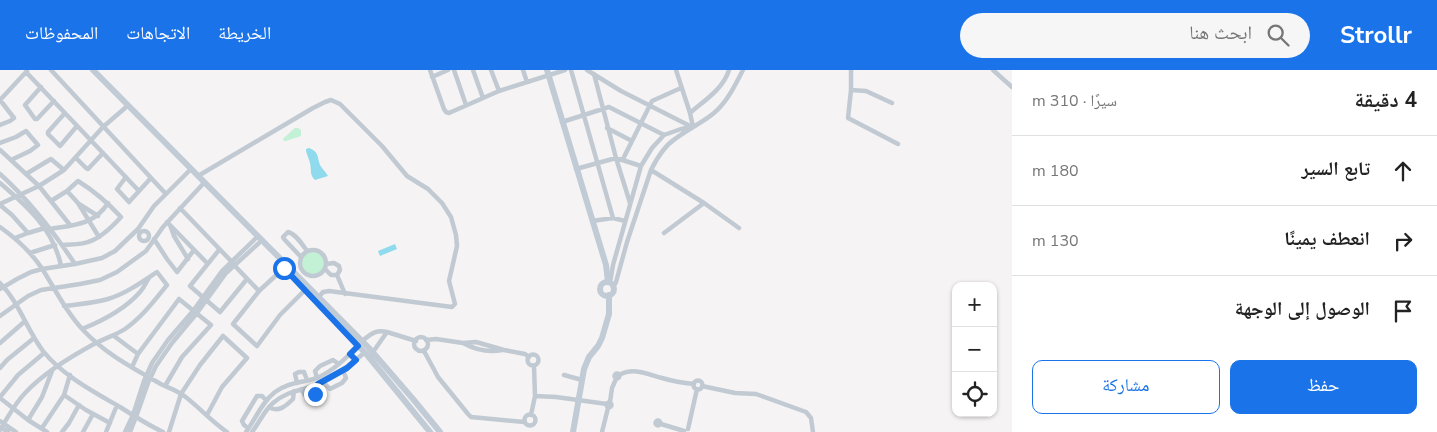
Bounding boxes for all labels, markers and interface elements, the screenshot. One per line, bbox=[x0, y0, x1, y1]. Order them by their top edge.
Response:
search box bbox=[960, 13, 1310, 58]
text: Strollr bbox=[1340, 19, 1412, 51]
text: ابحث هنا bbox=[1189, 20, 1252, 46]
text: المحفوظات bbox=[25, 21, 98, 45]
text: الاتجاهات bbox=[126, 21, 190, 45]
text: الخريطة bbox=[218, 21, 271, 45]
icon: search bbox=[1264, 21, 1292, 49]
text: 4 دقيقة bbox=[1355, 86, 1417, 114]
text: سيرًا · 310 m bbox=[1032, 90, 1117, 112]
text: تابع السير bbox=[1301, 156, 1370, 182]
icon: ahead bbox=[1389, 157, 1417, 185]
text: 180 m bbox=[1032, 160, 1079, 182]
text: انعطف يمينًا bbox=[1284, 226, 1370, 252]
icon: right bbox=[1389, 227, 1417, 255]
text: 130 m bbox=[1032, 230, 1079, 252]
route start bbox=[273, 257, 296, 280]
map controls bbox=[952, 282, 997, 417]
button: + bbox=[952, 282, 997, 327]
text: الوصول إلى الوجهة bbox=[1235, 296, 1370, 322]
icon: arrive bbox=[1389, 297, 1417, 325]
button: − bbox=[952, 327, 997, 372]
button: مشاركة bbox=[1032, 360, 1220, 414]
button: حفظ bbox=[1230, 360, 1417, 414]
button: locate bbox=[952, 372, 997, 417]
route end bbox=[304, 383, 327, 406]

